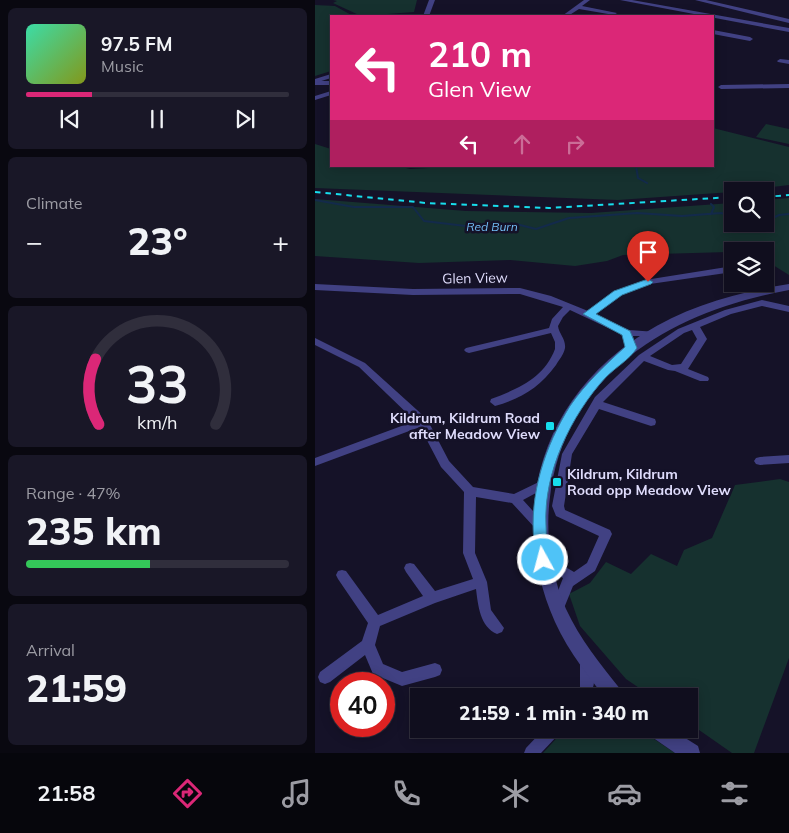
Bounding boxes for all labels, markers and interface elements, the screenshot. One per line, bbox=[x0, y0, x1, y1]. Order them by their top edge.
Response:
text: 97.5 FM bbox=[101, 32, 173, 56]
text: 210 m bbox=[428, 32, 532, 76]
icon: left bbox=[345, 35, 410, 100]
text: Music bbox=[101, 56, 144, 76]
text: Glen View bbox=[428, 75, 531, 103]
icon: previous bbox=[56, 105, 84, 133]
icon: pause bbox=[143, 105, 171, 133]
icon: next bbox=[231, 105, 259, 133]
icon: left bbox=[455, 130, 483, 158]
icon: ahead bbox=[508, 130, 536, 158]
icon: right bbox=[561, 130, 589, 158]
map controls bbox=[724, 182, 774, 292]
button: search bbox=[724, 182, 774, 232]
text: Climate bbox=[26, 193, 82, 213]
text: 23° bbox=[127, 217, 188, 265]
water label: Red Burn bbox=[466, 219, 518, 234]
text: − bbox=[26, 224, 43, 259]
text: + bbox=[272, 224, 289, 259]
pin bbox=[627, 231, 669, 282]
icon: arrive bbox=[634, 238, 662, 266]
button: layers bbox=[724, 242, 774, 292]
street label: Glen View bbox=[442, 268, 508, 288]
text: 33 bbox=[126, 351, 189, 416]
place label: Kildrum, Kildrum Road after Meadow View bbox=[390, 409, 541, 443]
text: km/h bbox=[137, 411, 178, 433]
marker: Kildrum, Kildrum Road after Meadow View bbox=[544, 420, 556, 432]
place label: Kildrum, Kildrum Road opp Meadow View bbox=[567, 465, 731, 499]
marker: Kildrum, Kildrum Road opp Meadow View bbox=[551, 476, 563, 488]
text: Range · 47% bbox=[26, 483, 121, 503]
text: 235 km bbox=[26, 507, 162, 555]
position arrow bbox=[516, 533, 568, 585]
text: Arrival bbox=[26, 640, 75, 660]
text: 21:59 bbox=[26, 664, 127, 712]
speed limit sign: 40 bbox=[330, 672, 395, 737]
text: 21:59 · 1 min · 340 m bbox=[459, 701, 649, 725]
icon: directions bbox=[170, 776, 205, 811]
icon: music bbox=[279, 776, 314, 811]
icon: phone bbox=[389, 776, 424, 811]
icon: climate bbox=[498, 776, 533, 811]
icon: car bbox=[607, 776, 642, 811]
icon: filters bbox=[717, 776, 752, 811]
text: 21:58 bbox=[37, 779, 95, 807]

